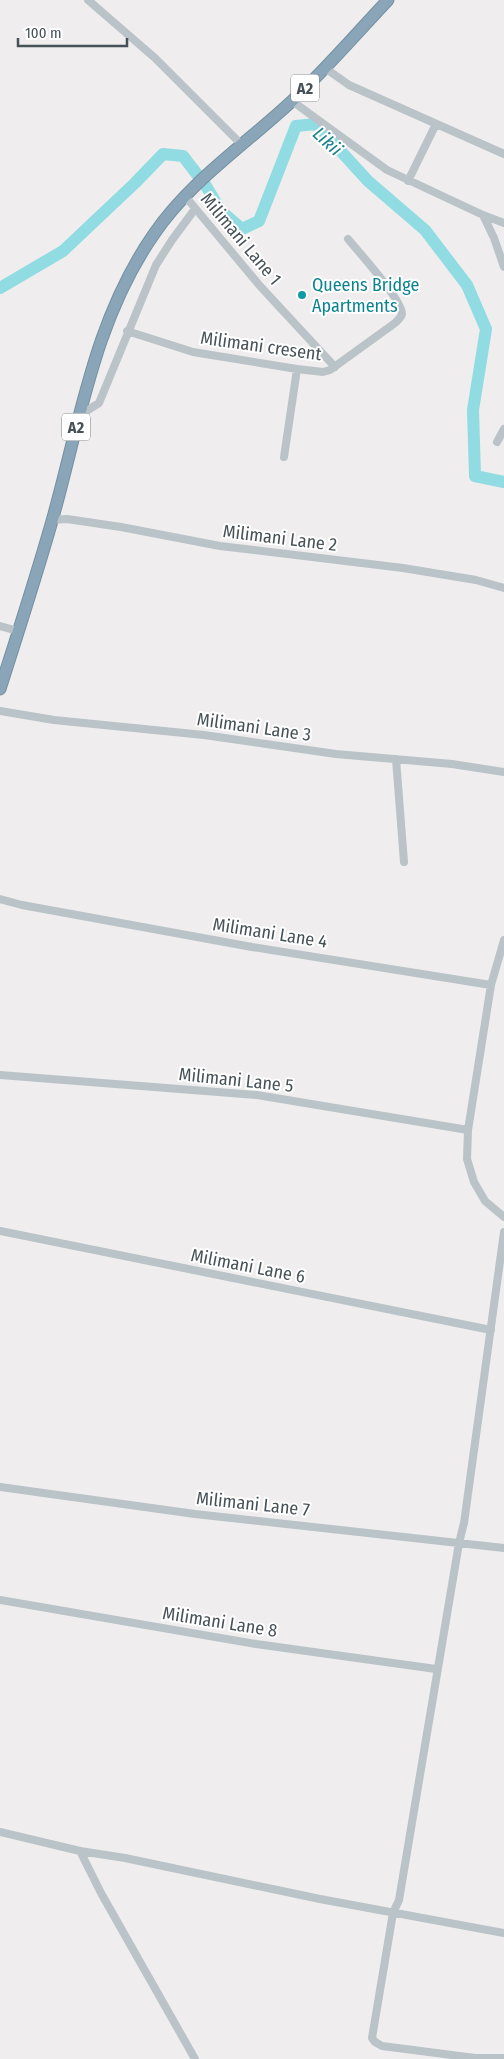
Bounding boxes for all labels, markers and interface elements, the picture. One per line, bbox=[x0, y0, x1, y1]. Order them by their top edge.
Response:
scale bar bbox=[18, 15, 126, 47]
text: 100 m bbox=[25, 24, 62, 42]
road number: A2 bbox=[291, 75, 319, 102]
water label: Likii bbox=[308, 122, 347, 161]
street label: Milimani Lane 1 bbox=[196, 188, 286, 290]
place label: Queens Bridge Apartments bbox=[312, 274, 419, 317]
marker: Queens Bridge Apartments bbox=[296, 289, 308, 301]
street label: Milimani cresent bbox=[199, 327, 323, 365]
road number: A2 bbox=[62, 414, 90, 441]
street label: Milimani Lane 2 bbox=[222, 520, 338, 556]
street label: Milimani Lane 3 bbox=[196, 708, 312, 746]
street label: Milimani Lane 4 bbox=[211, 913, 329, 953]
street label: Milimani Lane 5 bbox=[178, 1063, 294, 1097]
street label: Milimani Lane 6 bbox=[189, 1244, 307, 1288]
street label: Milimani Lane 7 bbox=[195, 1487, 311, 1521]
street label: Milimani Lane 8 bbox=[161, 1602, 279, 1642]

